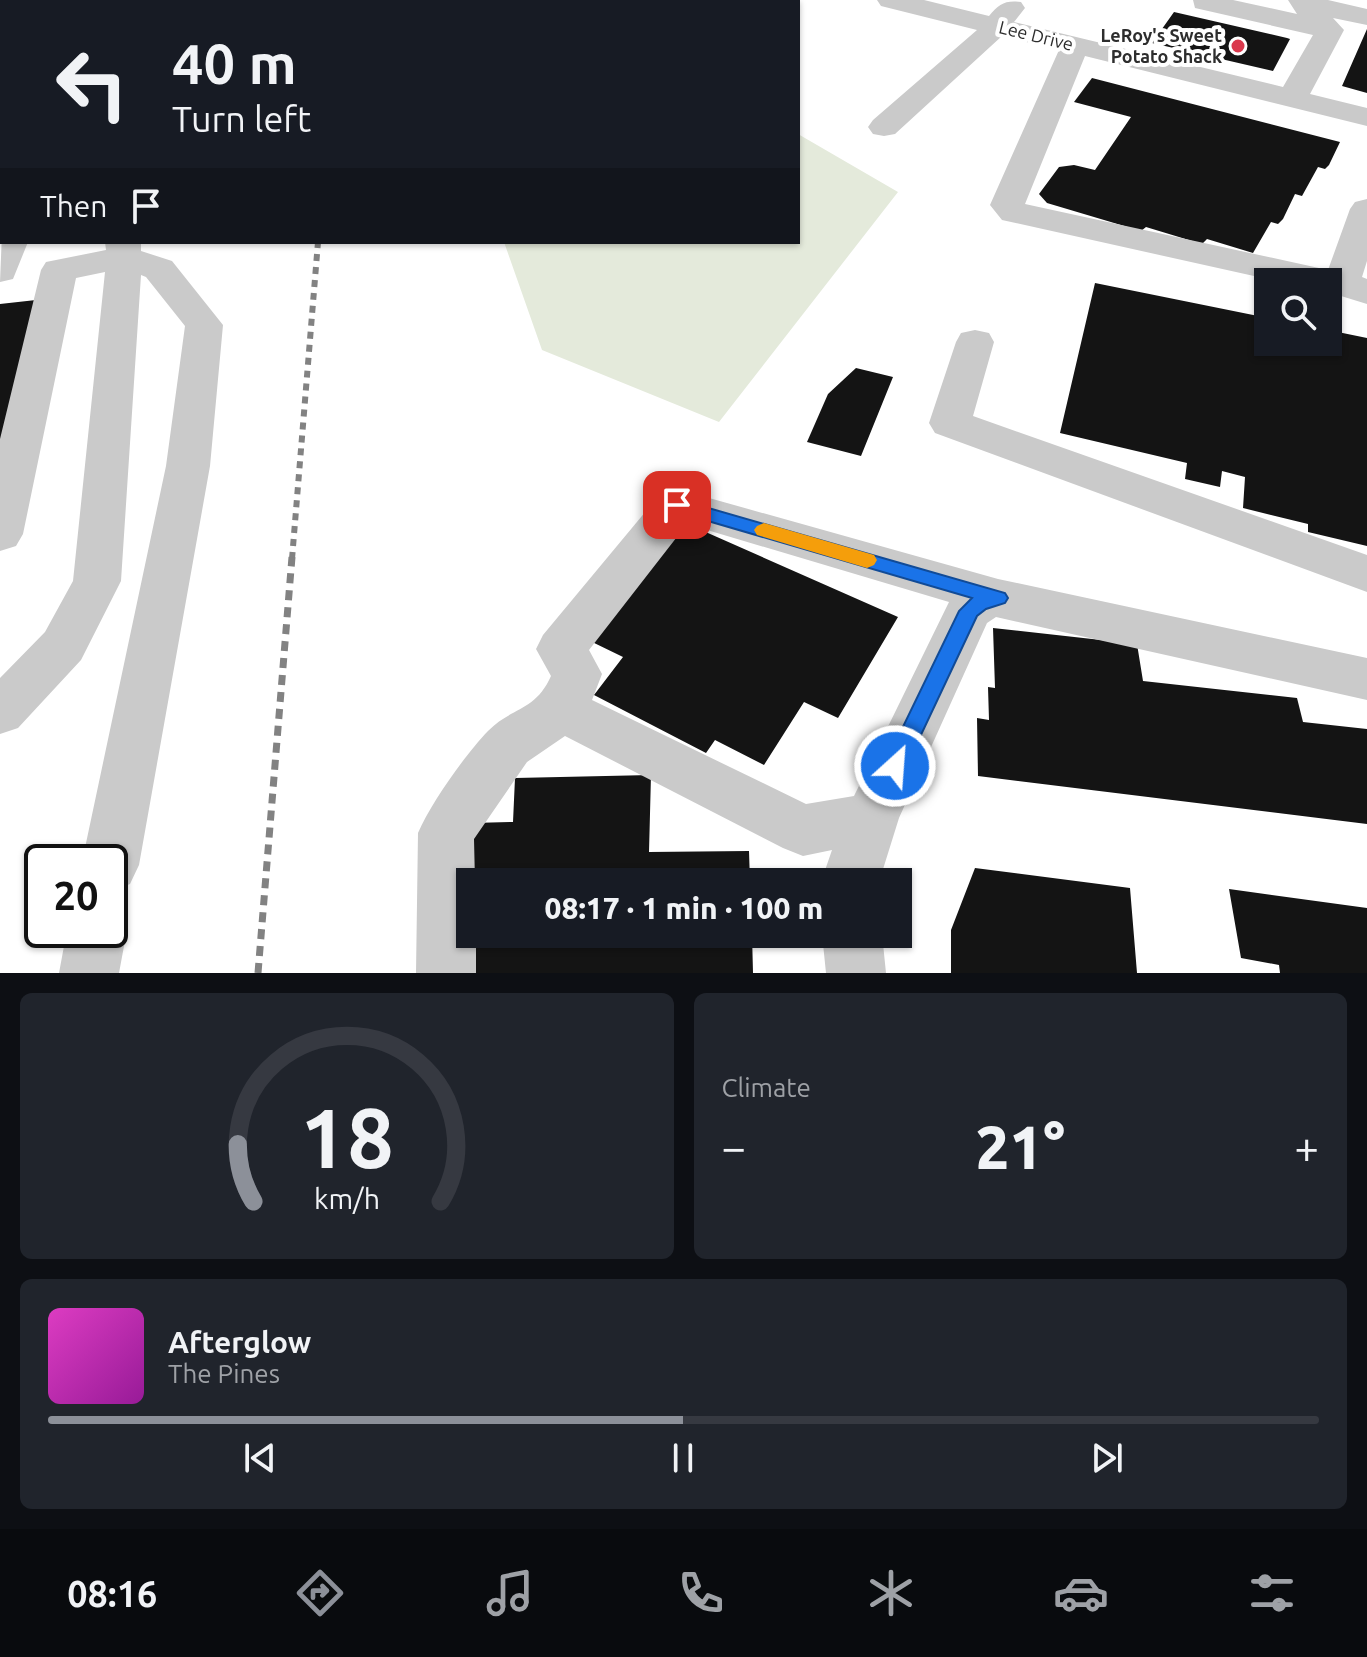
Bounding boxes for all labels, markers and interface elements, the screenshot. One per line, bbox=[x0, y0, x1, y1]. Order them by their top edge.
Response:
street label: Lee Drive bbox=[997, 16, 1075, 54]
place label: LeRoy's Sweet Potato Shack bbox=[1100, 25, 1222, 66]
icon: left bbox=[40, 32, 144, 136]
text: 40 m bbox=[172, 32, 297, 95]
marker: LeRoy's Sweet Potato Shack bbox=[1229, 37, 1247, 55]
text: Turn left bbox=[172, 98, 311, 139]
icon: arrive bbox=[124, 184, 168, 228]
text: Then bbox=[40, 189, 108, 223]
map controls bbox=[1254, 268, 1342, 356]
button: search bbox=[1254, 268, 1342, 356]
pin bbox=[643, 471, 711, 539]
icon: arrive bbox=[655, 483, 699, 527]
position arrow bbox=[853, 724, 937, 808]
speed limit sign: 20 bbox=[24, 844, 128, 948]
text: 08:17 · 1 min · 100 m bbox=[545, 891, 823, 925]
text: Climate bbox=[722, 1073, 811, 1102]
text: 18 bbox=[300, 1090, 394, 1184]
text: 21° bbox=[976, 1113, 1065, 1180]
text: − bbox=[722, 1122, 746, 1171]
text: + bbox=[1294, 1122, 1319, 1171]
text: km/h bbox=[314, 1182, 380, 1214]
text: Afterglow bbox=[168, 1325, 311, 1359]
text: The Pines bbox=[168, 1359, 280, 1388]
icon: previous bbox=[238, 1436, 282, 1480]
icon: pause bbox=[661, 1436, 705, 1480]
icon: next bbox=[1085, 1436, 1129, 1480]
icon: directions bbox=[292, 1565, 348, 1621]
icon: music bbox=[482, 1565, 538, 1621]
icon: phone bbox=[673, 1565, 729, 1621]
icon: climate bbox=[863, 1565, 919, 1621]
icon: car bbox=[1053, 1565, 1109, 1621]
icon: filters bbox=[1244, 1565, 1300, 1621]
text: 08:16 bbox=[67, 1573, 157, 1614]

